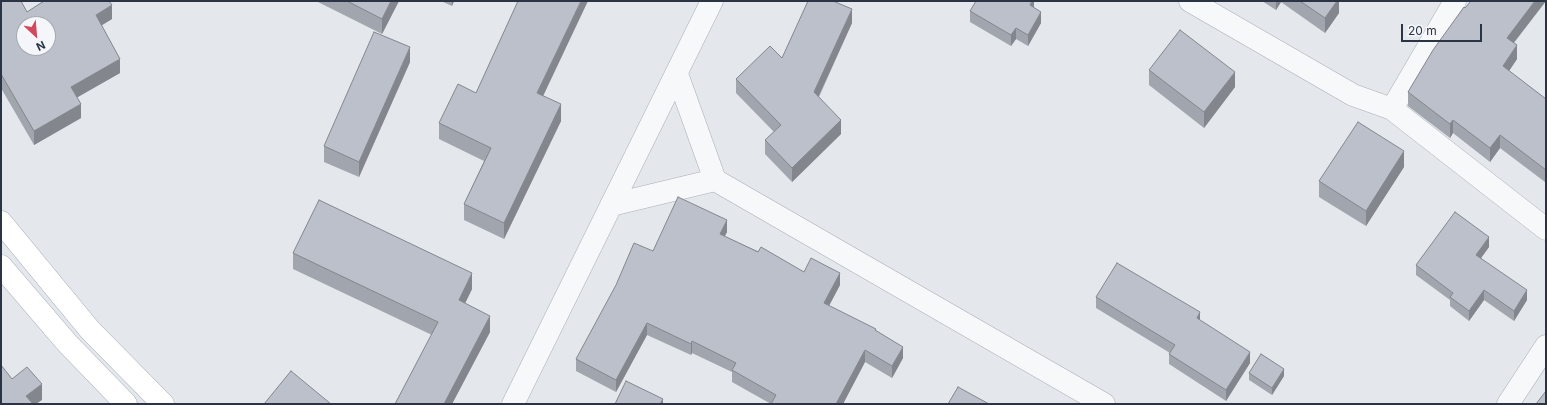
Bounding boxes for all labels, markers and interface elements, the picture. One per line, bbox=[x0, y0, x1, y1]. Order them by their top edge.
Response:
north arrow bbox=[16, 16, 56, 56]
scale bar bbox=[1403, 16, 1484, 42]
text: 20 m bbox=[1408, 23, 1437, 38]
text: N bbox=[34, 38, 48, 54]

